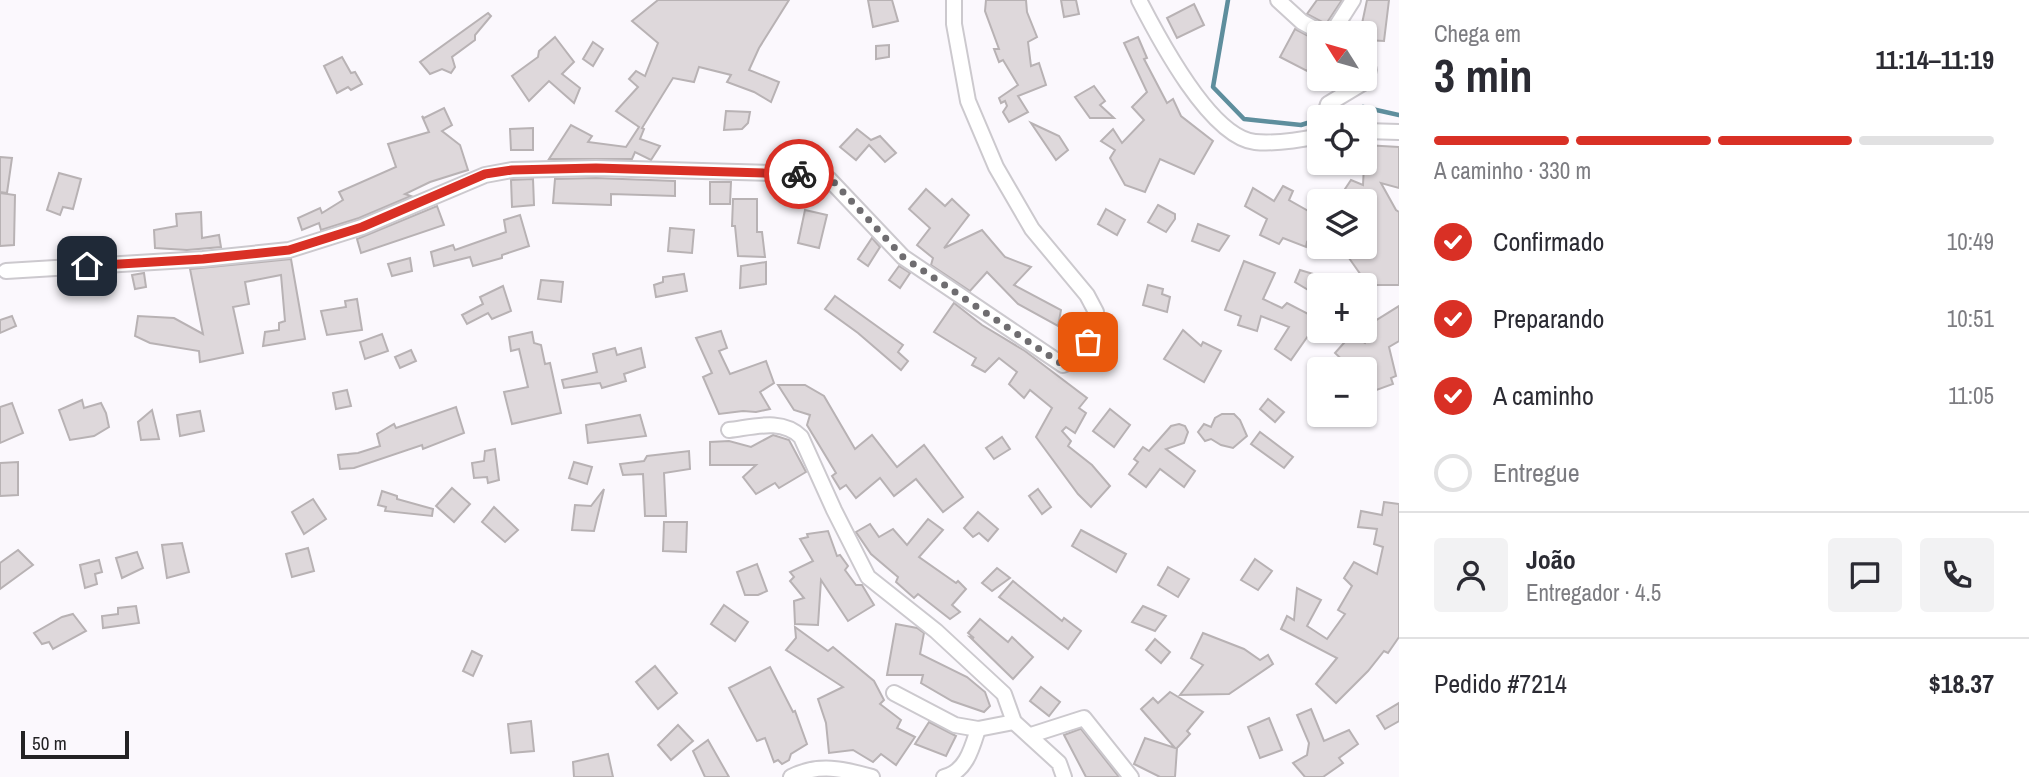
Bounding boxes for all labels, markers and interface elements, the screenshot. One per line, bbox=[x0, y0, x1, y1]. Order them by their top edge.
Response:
text: Chega em bbox=[1434, 18, 1521, 49]
north arrow bbox=[1307, 21, 1377, 91]
map controls bbox=[1307, 21, 1377, 427]
text: 11:14–11:19 bbox=[1875, 42, 1994, 77]
text: 3 min bbox=[1434, 44, 1533, 106]
button: locate bbox=[1307, 105, 1377, 175]
courier bbox=[764, 139, 834, 209]
icon: bike bbox=[780, 155, 818, 193]
text: A caminho · 330 m bbox=[1434, 155, 1591, 186]
button: layers bbox=[1307, 189, 1377, 259]
icon: check bbox=[1434, 223, 1472, 261]
text: Confirmado bbox=[1493, 224, 1604, 259]
text: 10:49 bbox=[1947, 226, 1994, 257]
pin bbox=[57, 236, 117, 296]
icon: home bbox=[68, 247, 106, 285]
button: + bbox=[1307, 273, 1377, 343]
icon: check bbox=[1434, 300, 1472, 338]
text: Preparando bbox=[1493, 301, 1604, 336]
text: 10:51 bbox=[1947, 303, 1994, 334]
pin bbox=[1058, 312, 1118, 372]
icon: bag bbox=[1069, 323, 1107, 361]
button: − bbox=[1307, 357, 1377, 427]
icon: check bbox=[1434, 377, 1472, 415]
text: A caminho bbox=[1493, 378, 1594, 413]
text: 11:05 bbox=[1948, 380, 1994, 411]
text: Entregue bbox=[1493, 455, 1580, 490]
button: person bbox=[1434, 538, 1508, 612]
button: chat bbox=[1828, 538, 1902, 612]
button: phone bbox=[1920, 538, 1994, 612]
text: João bbox=[1526, 542, 1576, 577]
text: Entregador · 4.5 bbox=[1526, 577, 1661, 608]
text: Pedido #7214 bbox=[1434, 666, 1567, 701]
text: $18.37 bbox=[1929, 666, 1994, 701]
scale bar bbox=[21, 728, 130, 760]
text: 50 m bbox=[32, 730, 67, 756]

